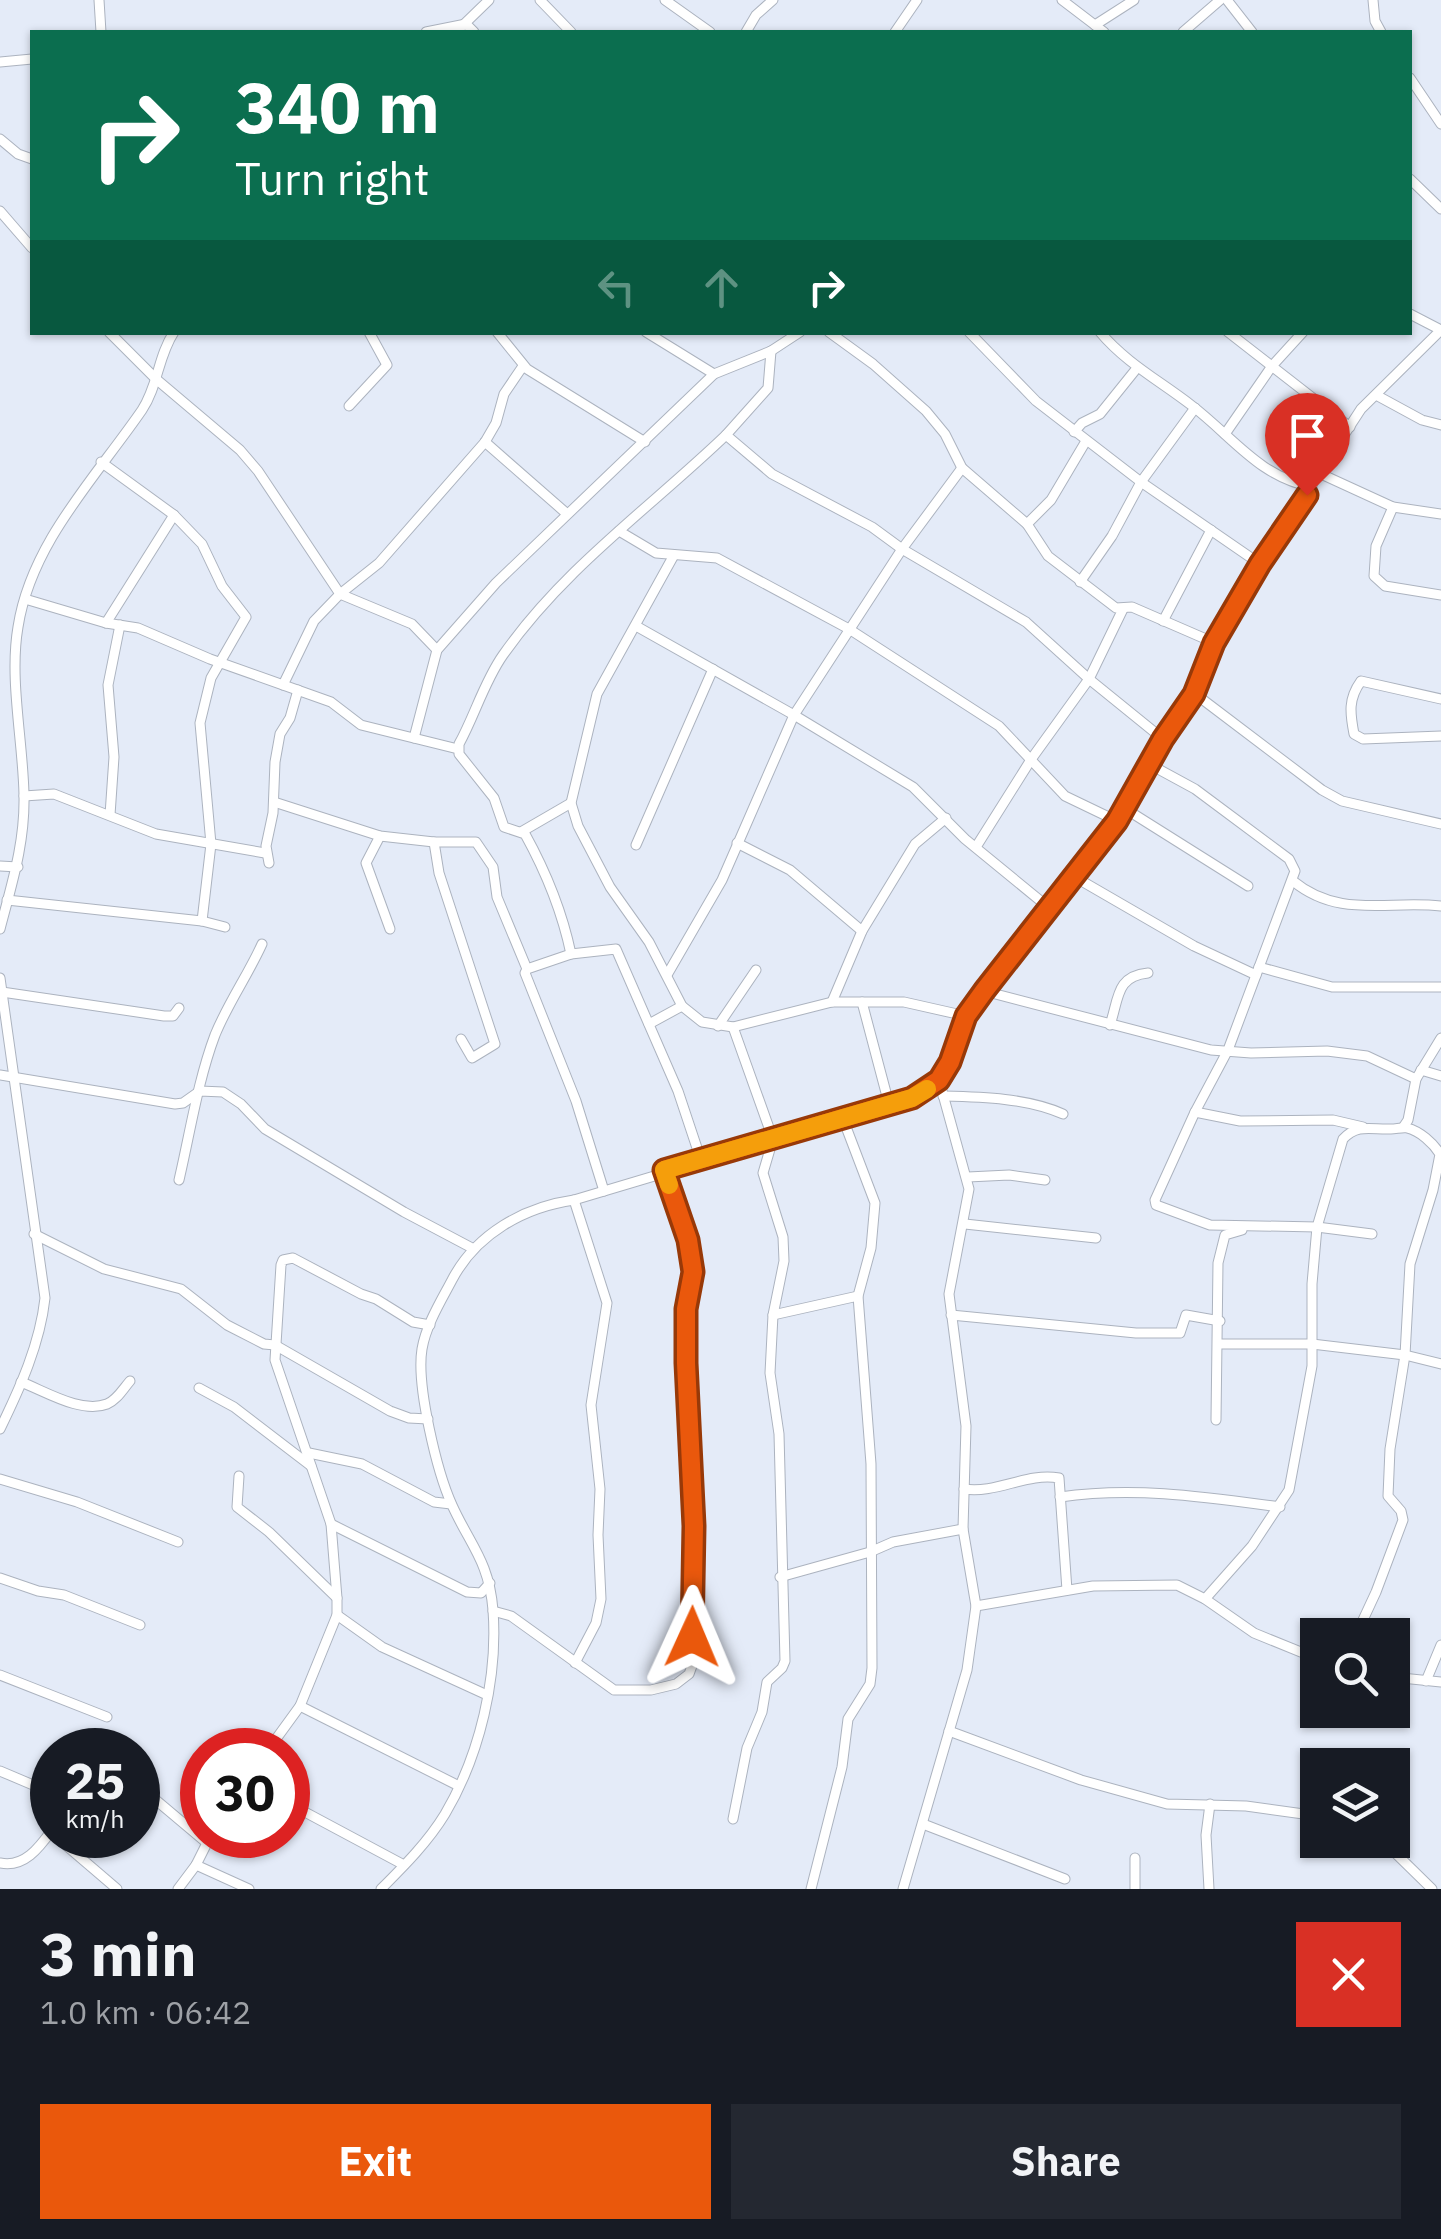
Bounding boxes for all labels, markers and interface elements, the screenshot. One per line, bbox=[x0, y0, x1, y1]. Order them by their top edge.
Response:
text: 340 m bbox=[235, 61, 440, 152]
icon: right bbox=[70, 70, 200, 200]
text: Turn right bbox=[235, 149, 430, 207]
icon: left bbox=[589, 260, 644, 315]
icon: ahead bbox=[694, 260, 749, 315]
icon: right bbox=[799, 260, 854, 315]
pin bbox=[1265, 393, 1350, 496]
icon: arrive bbox=[1280, 408, 1335, 463]
position arrow bbox=[640, 1585, 744, 1689]
map controls bbox=[1300, 1618, 1410, 1858]
button: search bbox=[1300, 1618, 1410, 1728]
speed limit sign: 30 bbox=[180, 1728, 310, 1858]
text: 25 bbox=[65, 1748, 125, 1813]
button: layers bbox=[1300, 1748, 1410, 1858]
text: km/h bbox=[66, 1802, 124, 1835]
text: 3 min bbox=[40, 1914, 197, 1993]
button: close bbox=[1296, 1922, 1401, 2027]
text: 1.0 km · 06:42 bbox=[40, 1991, 251, 2033]
button: Exit bbox=[40, 2104, 711, 2219]
button: Share bbox=[731, 2104, 1401, 2219]

